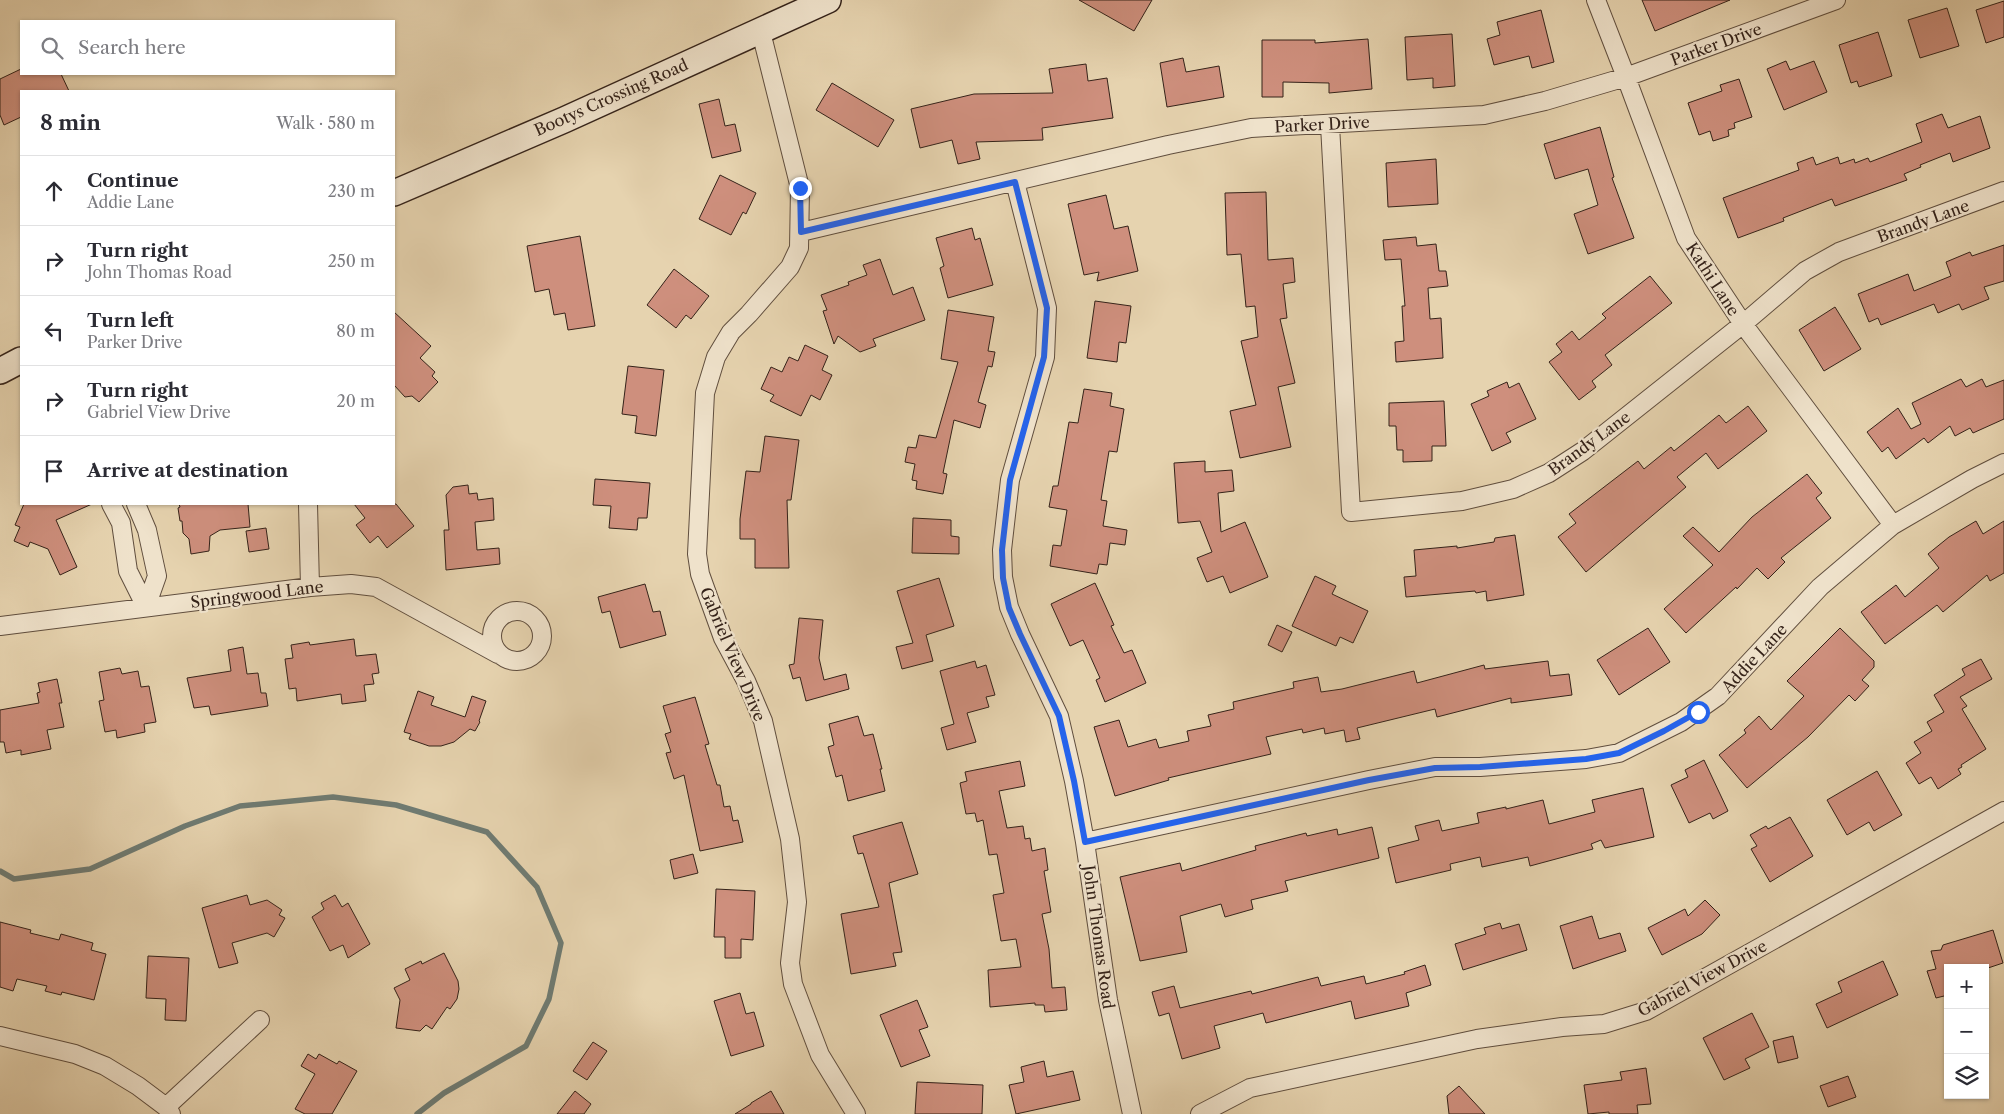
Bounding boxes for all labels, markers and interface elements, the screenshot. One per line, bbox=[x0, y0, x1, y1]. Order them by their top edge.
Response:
street label: Parker Drive bbox=[1668, 18, 1764, 70]
search box bbox=[20, 20, 395, 75]
icon: search bbox=[38, 34, 66, 62]
text: Search here bbox=[78, 36, 186, 59]
street label: Bootys Crossing Road bbox=[531, 54, 691, 140]
text: 8 min bbox=[40, 110, 101, 135]
street label: Parker Drive bbox=[1274, 112, 1370, 136]
text: Walk · 580 m bbox=[276, 113, 375, 133]
text: Continue bbox=[87, 169, 179, 192]
icon: ahead bbox=[40, 177, 68, 205]
route end bbox=[789, 177, 812, 200]
text: 230 m bbox=[328, 181, 375, 201]
text: Addie Lane bbox=[87, 192, 174, 212]
street label: Brandy Lane bbox=[1874, 195, 1972, 247]
street label: Kathi Lane bbox=[1682, 238, 1744, 320]
text: Turn right bbox=[87, 239, 188, 262]
icon: right bbox=[40, 247, 68, 275]
text: 250 m bbox=[328, 251, 375, 271]
text: John Thomas Road bbox=[87, 262, 232, 282]
text: Turn left bbox=[87, 309, 174, 332]
icon: left bbox=[40, 317, 68, 345]
text: 80 m bbox=[336, 321, 375, 341]
text: Parker Drive bbox=[87, 332, 182, 352]
text: Turn right bbox=[87, 379, 188, 402]
icon: right bbox=[40, 387, 68, 415]
text: 20 m bbox=[336, 391, 375, 411]
text: Gabriel View Drive bbox=[87, 402, 231, 422]
street label: Brandy Lane bbox=[1544, 407, 1634, 479]
icon: arrive bbox=[40, 457, 68, 485]
text: Arrive at destination bbox=[87, 459, 288, 482]
street label: Springwood Lane bbox=[189, 576, 325, 612]
street label: Gabriel View Drive bbox=[696, 584, 770, 724]
street label: Addie Lane bbox=[1716, 619, 1791, 697]
route start bbox=[1687, 701, 1710, 724]
street label: John Thomas Road bbox=[1079, 861, 1119, 1010]
street label: Gabriel View Drive bbox=[1634, 935, 1770, 1021]
map controls bbox=[1944, 964, 1989, 1099]
button: + bbox=[1944, 964, 1989, 1009]
button: − bbox=[1944, 1009, 1989, 1054]
button: layers bbox=[1944, 1054, 1989, 1099]

